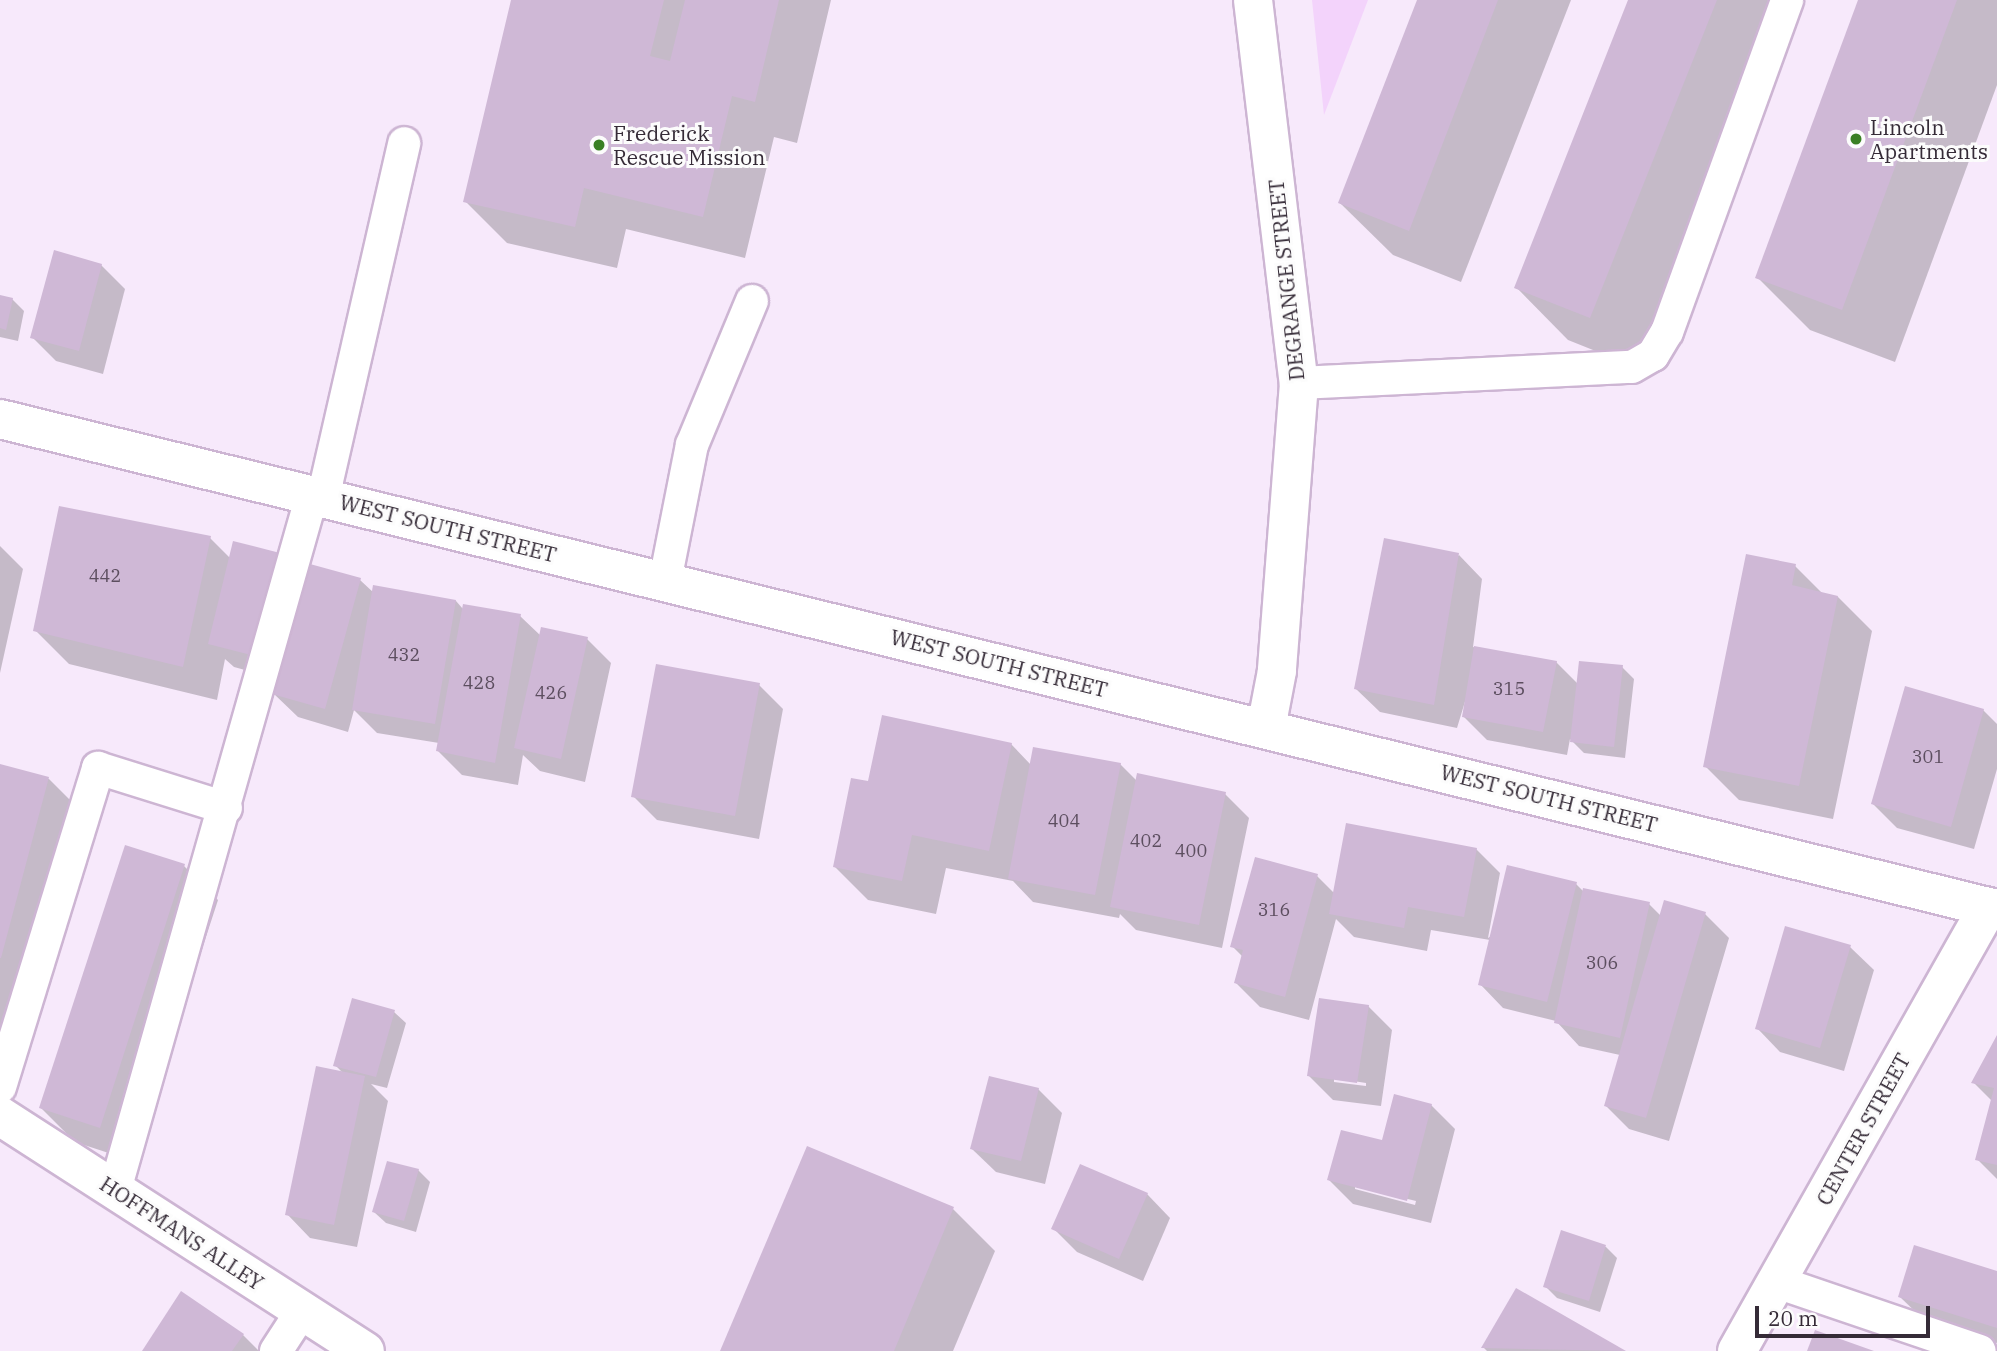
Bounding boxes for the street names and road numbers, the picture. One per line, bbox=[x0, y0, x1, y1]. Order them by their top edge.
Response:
street label: DEGRANGE STREET bbox=[1263, 178, 1309, 382]
street label: WEST SOUTH STREET bbox=[337, 489, 559, 567]
street label: WEST SOUTH STREET bbox=[888, 624, 1110, 702]
street label: WEST SOUTH STREET bbox=[1438, 759, 1660, 837]
street label: CENTER STREET bbox=[1811, 1049, 1915, 1209]
street label: HOFFMANS ALLEY bbox=[96, 1171, 268, 1295]

